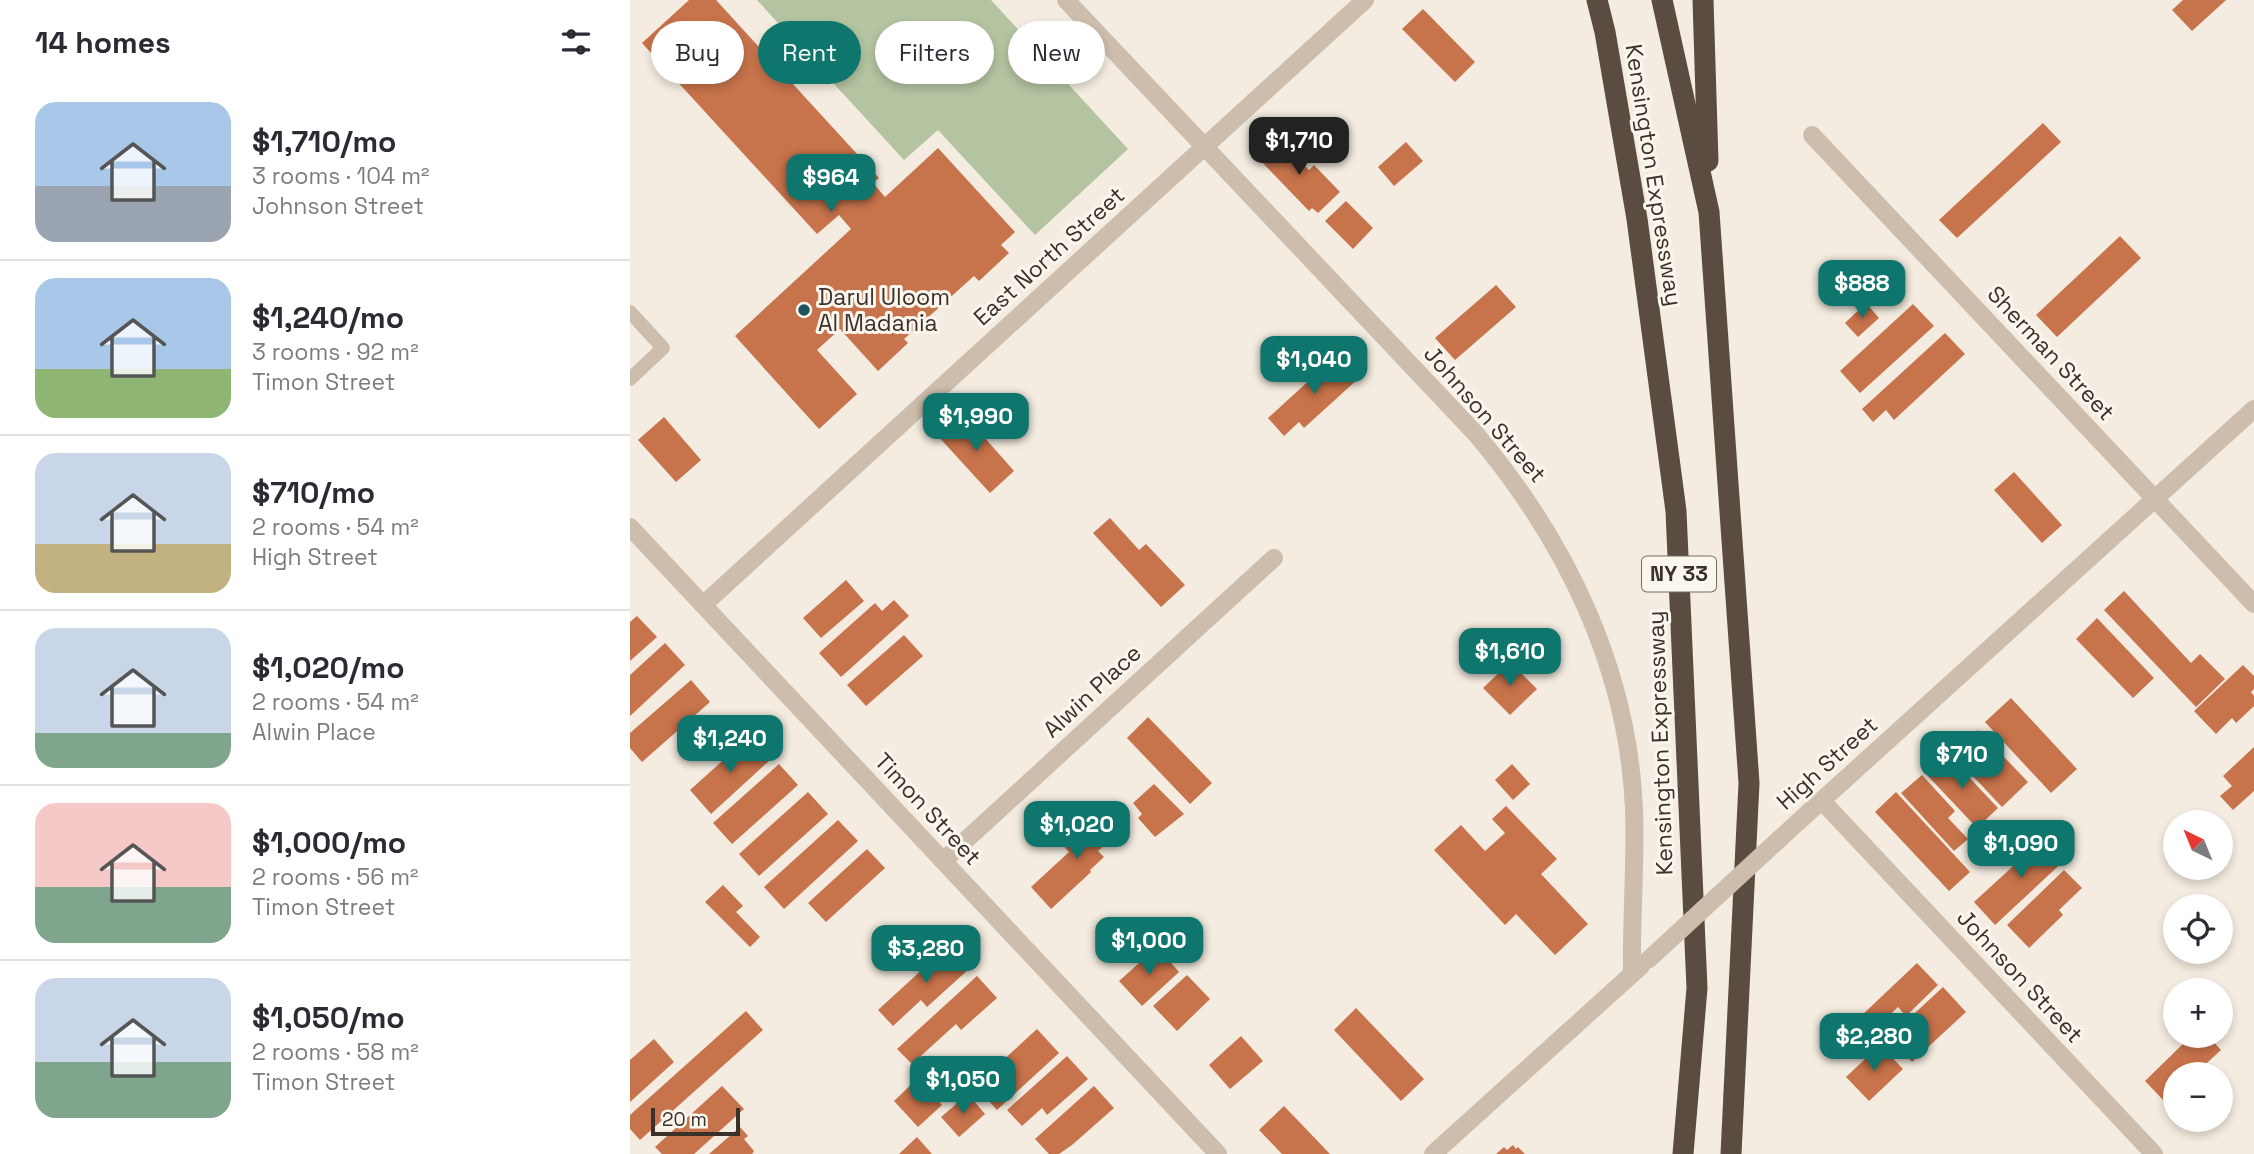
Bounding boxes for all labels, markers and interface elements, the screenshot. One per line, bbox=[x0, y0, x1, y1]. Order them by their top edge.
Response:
chip: Buy bbox=[651, 21, 744, 84]
chip: Rent bbox=[758, 21, 861, 84]
chip: Filters bbox=[875, 21, 994, 84]
chip: New bbox=[1008, 21, 1105, 84]
text: 14 homes bbox=[35, 23, 171, 62]
icon: filters bbox=[557, 23, 595, 61]
street label: Kensington Expressway bbox=[1618, 42, 1690, 308]
pin: $1,710 bbox=[1242, 118, 1356, 177]
text: $1,710/mo bbox=[252, 122, 396, 161]
text: $1,710 bbox=[1265, 125, 1333, 155]
icon: home bbox=[91, 130, 175, 214]
pin: $964 bbox=[790, 154, 872, 214]
text: 3 rooms · 104 m² bbox=[252, 161, 429, 191]
text: $964 bbox=[803, 162, 860, 192]
street label: East North Street bbox=[967, 180, 1131, 332]
text: Johnson Street bbox=[252, 191, 424, 221]
pin: $888 bbox=[1821, 260, 1903, 320]
text: $888 bbox=[1834, 268, 1890, 298]
street label: Sherman Street bbox=[1981, 279, 2121, 427]
place label: Darul Uloom Al Madania bbox=[818, 282, 950, 338]
text: $1,240/mo bbox=[252, 298, 404, 337]
marker: Darul Uloom Al Madania bbox=[796, 302, 812, 318]
icon: home bbox=[91, 306, 175, 390]
pin: $1,040 bbox=[1257, 336, 1371, 396]
text: 3 rooms · 92 m² bbox=[252, 337, 419, 367]
street label: Johnson Street bbox=[1417, 339, 1553, 489]
text: $1,040 bbox=[1276, 344, 1352, 374]
text: Timon Street bbox=[252, 367, 395, 397]
pin: $1,990 bbox=[919, 393, 1033, 453]
text: $1,990 bbox=[939, 401, 1013, 431]
text: $710/mo bbox=[252, 473, 375, 512]
icon: home bbox=[91, 481, 175, 565]
text: 2 rooms · 54 m² bbox=[252, 512, 419, 542]
text: High Street bbox=[252, 542, 378, 572]
road number: NY 33 bbox=[1642, 556, 1716, 592]
street label: Kensington Expressway bbox=[1640, 610, 1680, 876]
pin: $1,610 bbox=[1453, 628, 1567, 688]
text: $1,610 bbox=[1475, 636, 1545, 666]
street label: Alwin Place bbox=[1036, 638, 1148, 744]
text: $1,020/mo bbox=[252, 648, 405, 687]
icon: home bbox=[91, 656, 175, 740]
text: 2 rooms · 54 m² bbox=[252, 687, 419, 717]
street label: High Street bbox=[1770, 710, 1884, 816]
pin: $1,240 bbox=[673, 716, 787, 775]
text: Alwin Place bbox=[252, 717, 376, 747]
text: $1,240 bbox=[693, 723, 767, 753]
pin: $710 bbox=[1921, 732, 2003, 791]
text: $710 bbox=[1936, 739, 1988, 769]
street label: Timon Street bbox=[868, 746, 988, 872]
pin: $1,020 bbox=[1020, 802, 1134, 861]
text: $1,020 bbox=[1040, 809, 1114, 839]
north arrow bbox=[2163, 810, 2233, 880]
map controls bbox=[2163, 810, 2233, 1132]
pin: $1,090 bbox=[1964, 820, 2078, 880]
text: $1,000/mo bbox=[252, 823, 406, 862]
text: $1,090 bbox=[1984, 828, 2058, 858]
icon: home bbox=[91, 831, 175, 915]
text: 2 rooms · 56 m² bbox=[252, 862, 418, 892]
text: Timon Street bbox=[252, 892, 395, 922]
button: locate bbox=[2163, 894, 2233, 964]
street label: Johnson Street bbox=[1950, 903, 2090, 1049]
pin: $1,000 bbox=[1092, 918, 1206, 977]
text: $1,000 bbox=[1111, 925, 1187, 955]
pin: $3,280 bbox=[869, 926, 983, 985]
text: $3,280 bbox=[887, 933, 965, 963]
button: + bbox=[2163, 978, 2233, 1048]
text: $1,050/mo bbox=[252, 998, 405, 1037]
icon: home bbox=[91, 1006, 175, 1090]
pin: $2,280 bbox=[1817, 1014, 1931, 1073]
text: $2,280 bbox=[1836, 1021, 1912, 1051]
text: 2 rooms · 58 m² bbox=[252, 1037, 419, 1067]
pin: $1,050 bbox=[906, 1056, 1020, 1116]
button: − bbox=[2163, 1062, 2233, 1132]
text: $1,050 bbox=[926, 1064, 1000, 1094]
text: Timon Street bbox=[252, 1067, 395, 1097]
scale bar bbox=[651, 1105, 740, 1137]
text: 20 m bbox=[662, 1107, 707, 1132]

